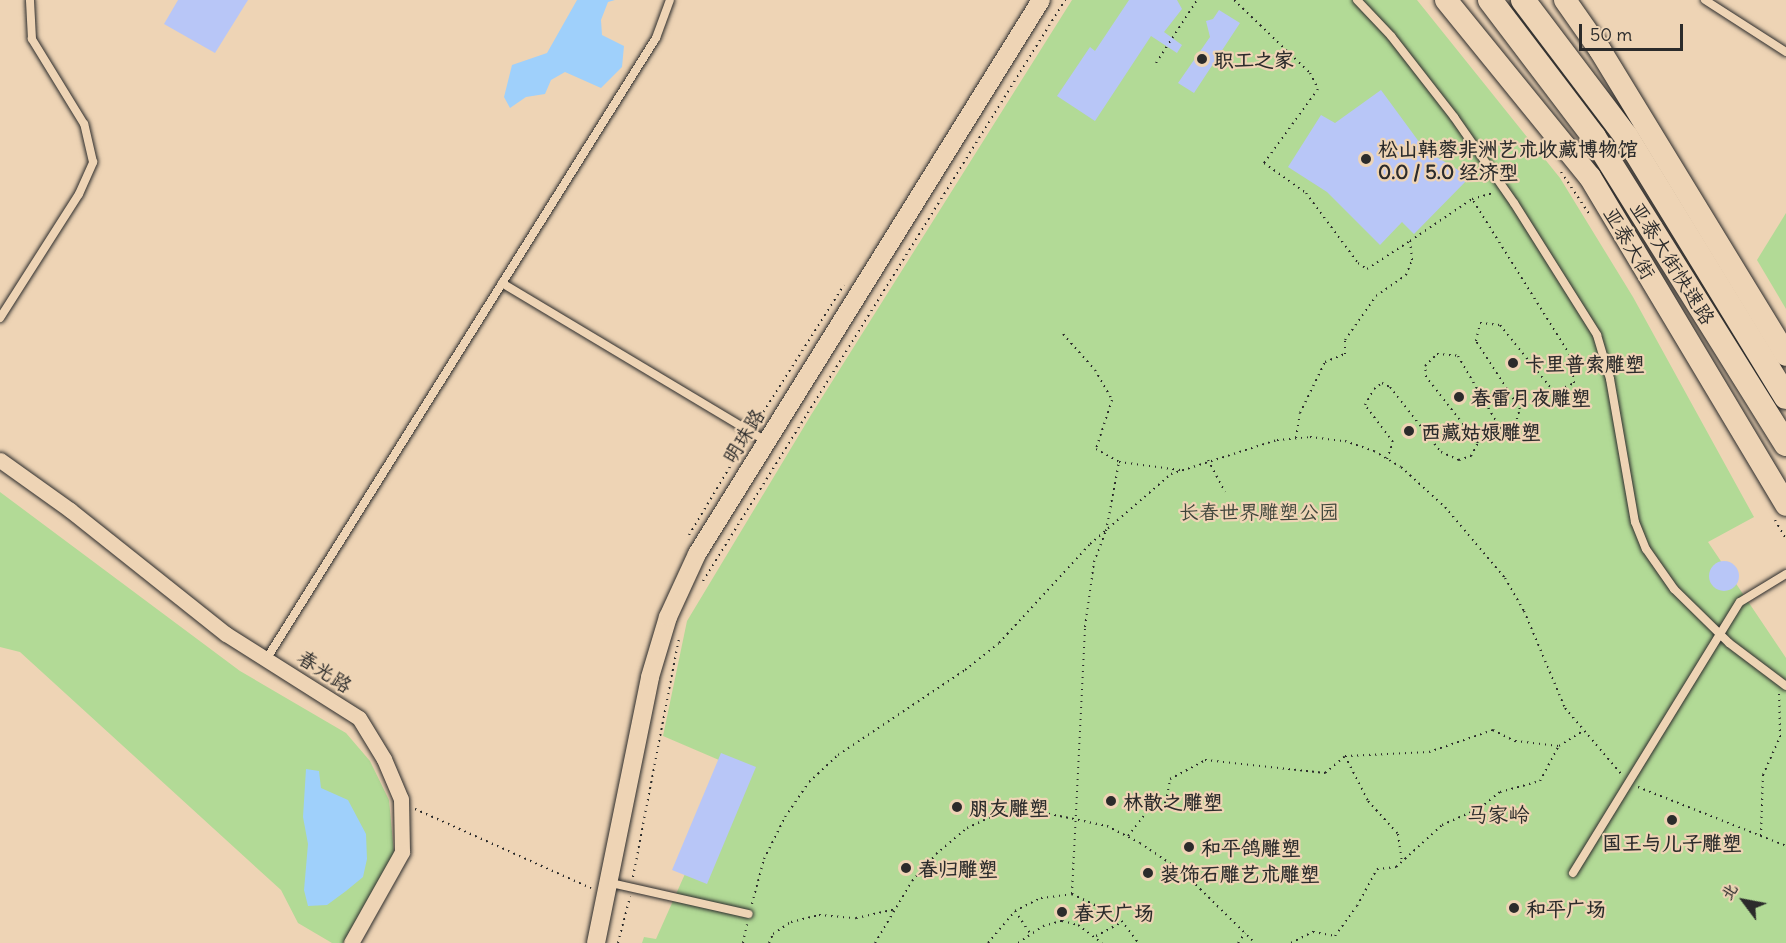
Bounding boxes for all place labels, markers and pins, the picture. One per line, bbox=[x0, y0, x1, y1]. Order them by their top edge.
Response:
place label: 职工之家 bbox=[1214, 47, 1294, 71]
marker: 职工之家 bbox=[1195, 52, 1209, 66]
place label: 松山韩蓉非洲艺术收藏博物馆 0.0 / 5.0 经济型 bbox=[1378, 136, 1638, 183]
marker: 松山韩蓉非洲艺术收藏博物馆 0.0 / 5.0 经济型 bbox=[1359, 152, 1373, 166]
place label: 卡里普索雕塑 bbox=[1525, 351, 1645, 375]
marker: 卡里普索雕塑 bbox=[1506, 356, 1520, 370]
place label: 春雷月夜雕塑 bbox=[1471, 385, 1591, 409]
marker: 春雷月夜雕塑 bbox=[1452, 390, 1466, 404]
place label: 西藏姑娘雕塑 bbox=[1421, 419, 1541, 443]
marker: 西藏姑娘雕塑 bbox=[1402, 424, 1416, 438]
place label: 林散之雕塑 bbox=[1123, 789, 1223, 813]
marker: 林散之雕塑 bbox=[1104, 794, 1118, 808]
place label: 朋友雕塑 bbox=[969, 795, 1049, 819]
marker: 朋友雕塑 bbox=[950, 800, 964, 814]
marker: 国王与儿子雕塑 bbox=[1665, 813, 1679, 827]
place label: 国王与儿子雕塑 bbox=[1602, 830, 1742, 854]
place label: 和平鸽雕塑 bbox=[1201, 835, 1301, 859]
marker: 和平鸽雕塑 bbox=[1182, 840, 1196, 854]
place label: 春归雕塑 bbox=[918, 856, 998, 880]
marker: 春归雕塑 bbox=[899, 861, 913, 875]
place label: 装饰石雕艺术雕塑 bbox=[1160, 861, 1320, 885]
marker: 装饰石雕艺术雕塑 bbox=[1141, 866, 1155, 880]
place label: 和平广场 bbox=[1526, 896, 1606, 920]
place label: 春天广场 bbox=[1074, 900, 1154, 924]
marker: 和平广场 bbox=[1507, 901, 1521, 915]
marker: 春天广场 bbox=[1055, 905, 1069, 919]

